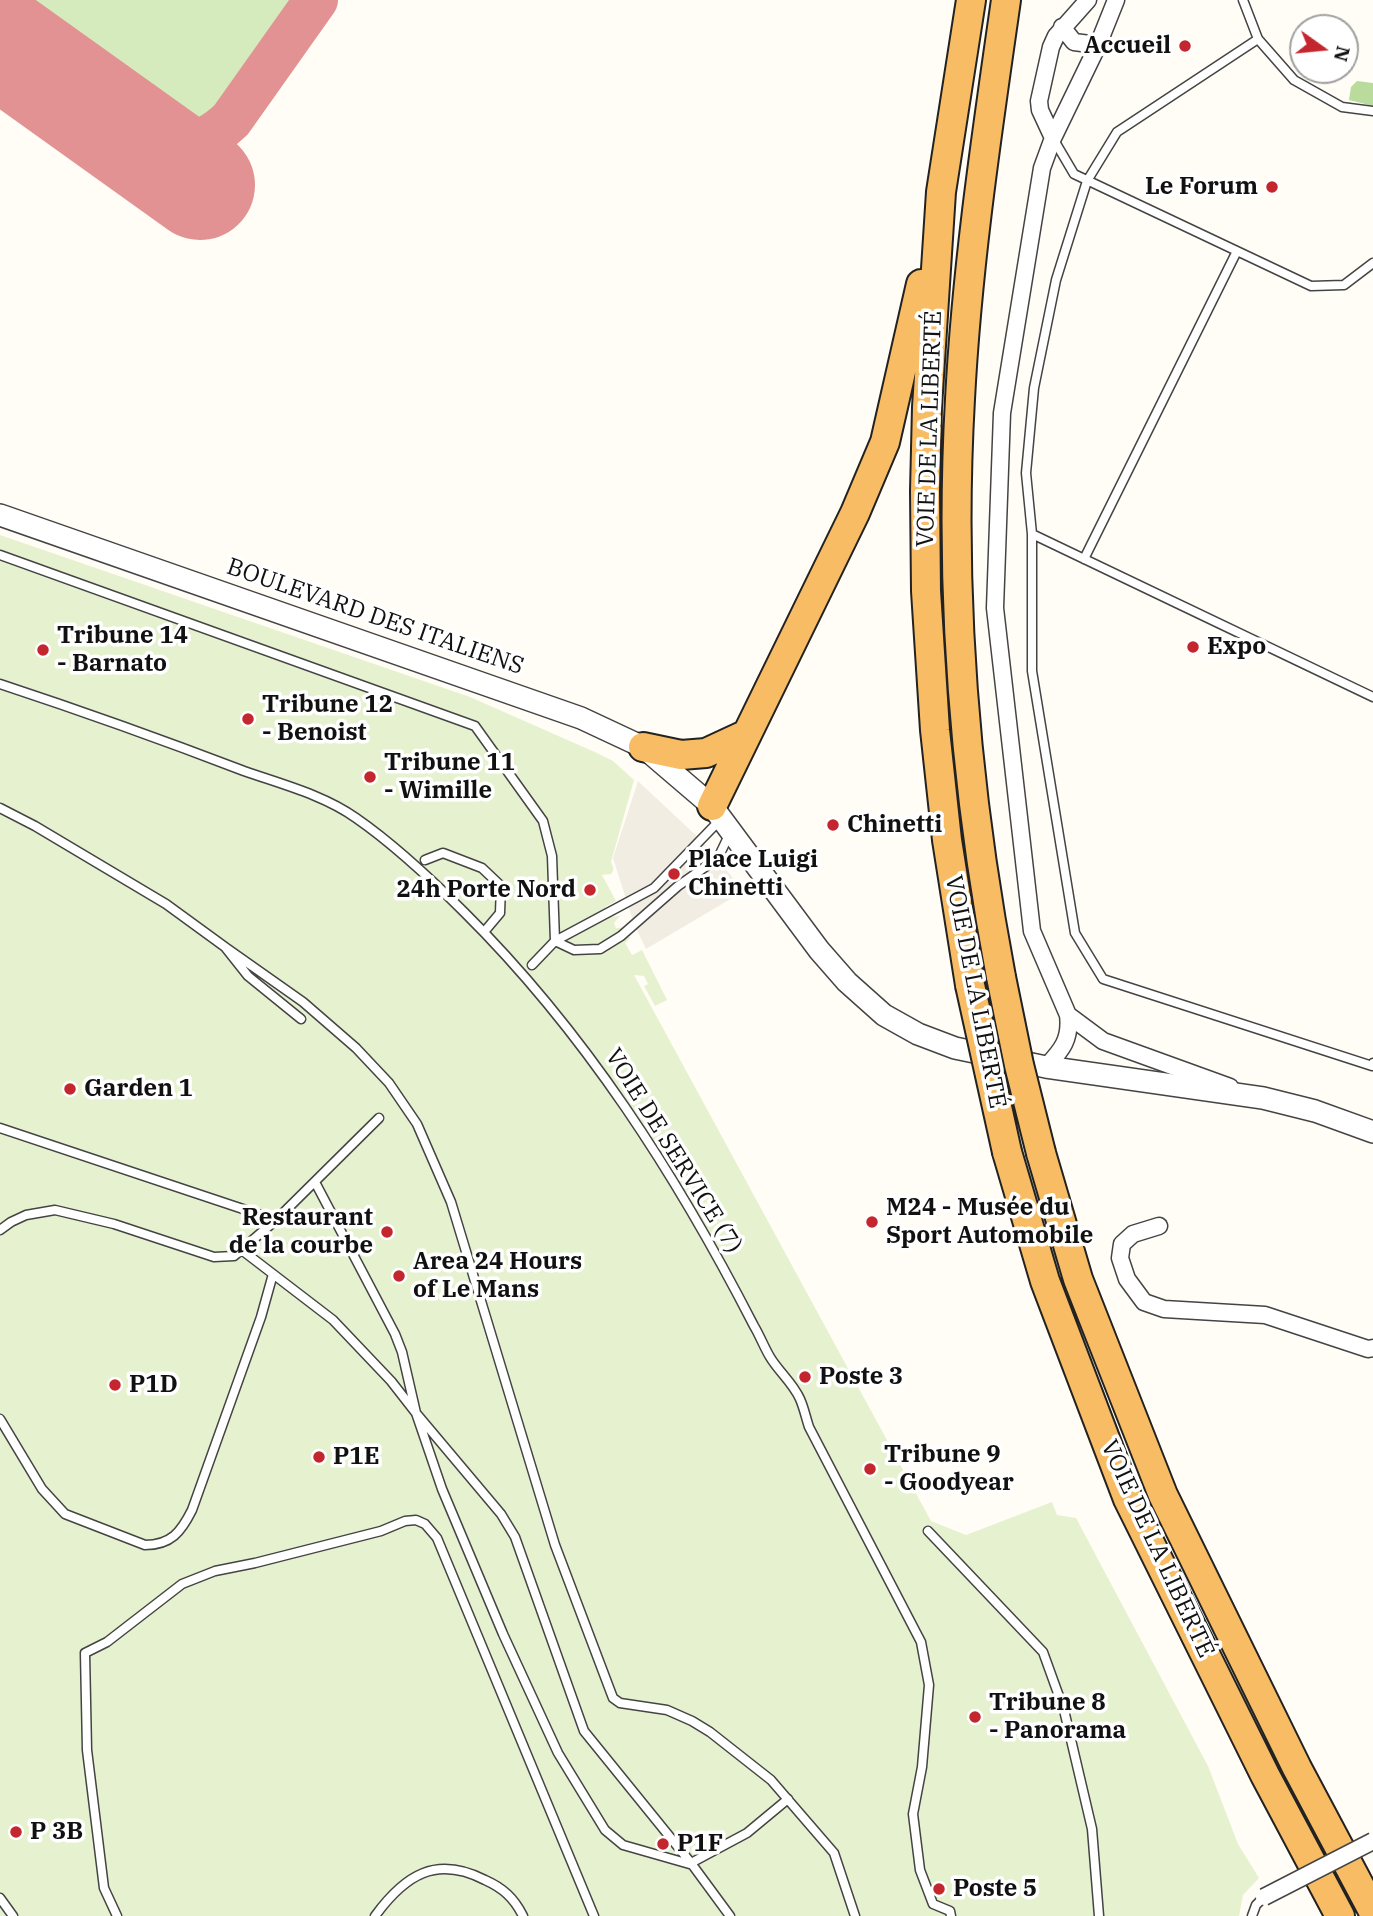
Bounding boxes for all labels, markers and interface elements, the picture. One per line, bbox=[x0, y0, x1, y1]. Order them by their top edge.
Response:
north arrow bbox=[1289, 14, 1359, 84]
place label: Accueil bbox=[1084, 32, 1171, 60]
marker: Accueil bbox=[1177, 38, 1193, 54]
text: N bbox=[1329, 44, 1356, 64]
place label: Le Forum bbox=[1145, 173, 1258, 201]
marker: Le Forum bbox=[1264, 179, 1280, 195]
street label: VOIE DE LA LIBERTÉ bbox=[911, 310, 949, 548]
street label: BOULEVARD DES ITALIENS bbox=[223, 553, 527, 681]
place label: Tribune 14 - Barnato bbox=[57, 622, 188, 678]
place label: Expo bbox=[1207, 633, 1266, 661]
marker: Expo bbox=[1185, 639, 1201, 655]
marker: Tribune 14 - Barnato bbox=[35, 642, 51, 658]
place label: Tribune 12 - Benoist bbox=[262, 691, 393, 747]
marker: Tribune 12 - Benoist bbox=[240, 711, 256, 727]
place label: Tribune 11 - Wimille bbox=[384, 749, 515, 805]
marker: Tribune 11 - Wimille bbox=[362, 769, 378, 785]
place label: Chinetti bbox=[847, 811, 942, 839]
marker: Chinetti bbox=[825, 817, 841, 833]
place label: Place Luigi Chinetti bbox=[688, 846, 818, 902]
marker: Place Luigi Chinetti bbox=[666, 866, 682, 882]
street label: VOIE DE LA LIBERTÉ bbox=[938, 873, 1012, 1111]
place label: 24h Porte Nord bbox=[396, 876, 576, 904]
marker: 24h Porte Nord bbox=[582, 882, 598, 898]
street label: VOIE DE SERVICE (7) bbox=[598, 1043, 748, 1259]
place label: Garden 1 bbox=[84, 1075, 193, 1103]
marker: Garden 1 bbox=[62, 1081, 78, 1097]
place label: M24 - Musée du Sport Automobile bbox=[886, 1194, 1093, 1250]
place label: Restaurant de la courbe bbox=[229, 1204, 373, 1260]
marker: M24 - Musée du Sport Automobile bbox=[864, 1214, 880, 1230]
marker: Restaurant de la courbe bbox=[379, 1224, 395, 1240]
place label: Area 24 Hours of Le Mans bbox=[413, 1248, 582, 1304]
marker: Area 24 Hours of Le Mans bbox=[391, 1268, 407, 1284]
place label: Poste 3 bbox=[819, 1363, 903, 1391]
marker: Poste 3 bbox=[797, 1369, 813, 1385]
place label: P1D bbox=[129, 1371, 178, 1399]
marker: P1D bbox=[107, 1377, 123, 1393]
street label: VOIE DE LA LIBERTÉ bbox=[1094, 1436, 1220, 1662]
place label: Tribune 9 - Goodyear bbox=[884, 1441, 1014, 1497]
place label: P1E bbox=[333, 1443, 380, 1471]
marker: P1E bbox=[311, 1449, 327, 1465]
marker: Tribune 9 - Goodyear bbox=[862, 1461, 878, 1477]
place label: Tribune 8 - Panorama bbox=[989, 1689, 1126, 1745]
marker: Tribune 8 - Panorama bbox=[967, 1709, 983, 1725]
place label: P 3B bbox=[30, 1818, 83, 1846]
marker: P 3B bbox=[8, 1824, 24, 1840]
place label: P1F bbox=[677, 1830, 723, 1858]
marker: P1F bbox=[655, 1836, 671, 1852]
place label: Poste 5 bbox=[953, 1875, 1037, 1903]
marker: Poste 5 bbox=[931, 1881, 947, 1897]

